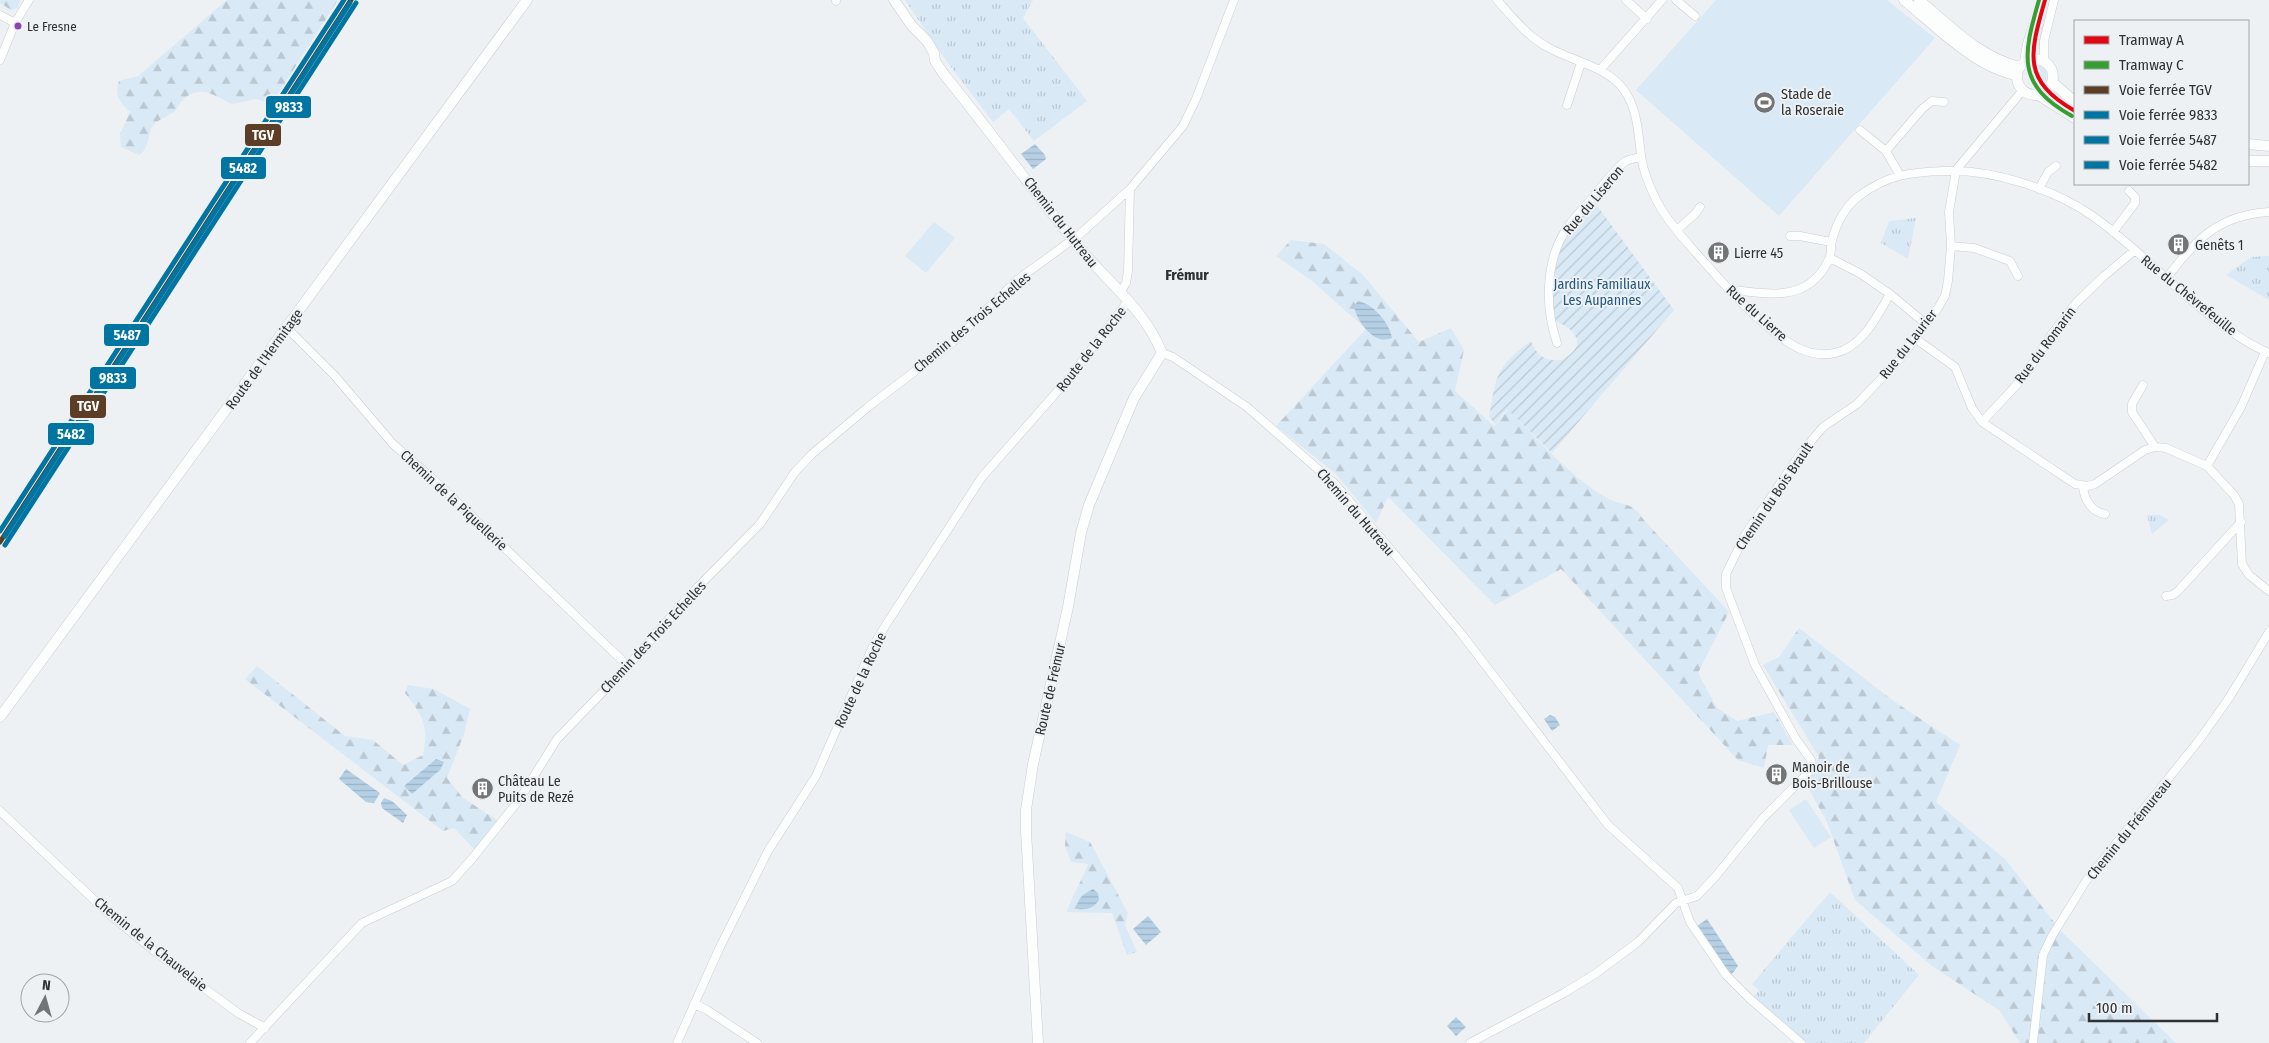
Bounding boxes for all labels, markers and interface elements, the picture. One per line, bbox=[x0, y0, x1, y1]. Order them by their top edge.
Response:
place label: Le Fresne bbox=[27, 19, 77, 34]
legend bbox=[2074, 20, 2249, 185]
marker: Le Fresne bbox=[13, 21, 23, 31]
text: Tramway A bbox=[2119, 31, 2184, 49]
text: Tramway C bbox=[2119, 56, 2184, 74]
text: Voie ferrée TGV bbox=[2119, 81, 2212, 99]
place label: Stade de la Roseraie bbox=[1781, 86, 1844, 119]
sports icon: Stade de la Roseraie bbox=[1753, 90, 1777, 114]
line badge: 9833 bbox=[265, 95, 312, 119]
text: 9833 bbox=[275, 99, 303, 116]
text: Voie ferrée 9833 bbox=[2119, 106, 2218, 124]
line badge: TGV bbox=[244, 123, 282, 147]
text: TGV bbox=[252, 127, 275, 144]
text: Voie ferrée 5487 bbox=[2119, 131, 2217, 149]
line badge: 5482 bbox=[220, 156, 267, 180]
text: Voie ferrée 5482 bbox=[2119, 156, 2218, 174]
text: 5482 bbox=[229, 160, 257, 177]
street label: Rue du Liseron bbox=[1560, 162, 1627, 238]
street label: Chemin du Hutreau bbox=[1020, 174, 1101, 271]
building icon: Genêts 1 bbox=[2167, 233, 2191, 257]
place label: Genêts 1 bbox=[2195, 237, 2244, 254]
building icon: Lierre 45 bbox=[1706, 241, 1730, 265]
place label: Lierre 45 bbox=[1734, 245, 1783, 262]
street label: Rue du Chèvrefeuille bbox=[2137, 252, 2240, 339]
district label: Frémur bbox=[1165, 266, 1209, 284]
street label: Chemin des Trois Echelles bbox=[910, 268, 1034, 376]
park label: Jardins Familiaux Les Aupannes bbox=[1554, 276, 1651, 309]
street label: Rue du Lierre bbox=[1723, 282, 1791, 345]
street label: Route de la Roche bbox=[1053, 303, 1130, 395]
street label: Rue du Romarin bbox=[2011, 304, 2080, 387]
street label: Route de l'Hermitage bbox=[222, 306, 307, 413]
street label: Rue du Laurier bbox=[1876, 306, 1941, 383]
line badge: 5487 bbox=[103, 323, 150, 347]
text: 5487 bbox=[113, 327, 141, 344]
line badge: 9833 bbox=[89, 366, 137, 390]
text: 9833 bbox=[99, 370, 127, 387]
line badge: TGV bbox=[69, 394, 107, 419]
text: TGV bbox=[77, 398, 100, 415]
line badge: 5482 bbox=[47, 422, 95, 446]
text: 5482 bbox=[57, 426, 85, 443]
street label: Chemin du Bois Brault bbox=[1732, 439, 1817, 554]
street label: Chemin de la Piquellerie bbox=[397, 446, 511, 554]
street label: Chemin du Hutreau bbox=[1313, 465, 1398, 559]
street label: Chemin des Trois Echelles bbox=[597, 578, 710, 697]
street label: Route de la Roche bbox=[831, 630, 890, 731]
street label: Route de Frémur bbox=[1032, 641, 1069, 737]
place label: Manoir de Bois-Brillouse bbox=[1792, 759, 1873, 792]
building icon: Manoir de Bois-Brillouse bbox=[1764, 763, 1788, 787]
place label: Château Le Puits de Rezé bbox=[498, 773, 574, 806]
street label: Chemin du Frémureau bbox=[2083, 775, 2175, 883]
building icon: Château Le Puits de Rezé bbox=[470, 777, 494, 801]
street label: Chemin de la Chauvelaie bbox=[91, 894, 211, 995]
north arrow bbox=[20, 973, 70, 1023]
text: N bbox=[41, 977, 51, 994]
scale bar bbox=[2089, 990, 2216, 1022]
text: 100 m bbox=[2096, 999, 2133, 1017]

